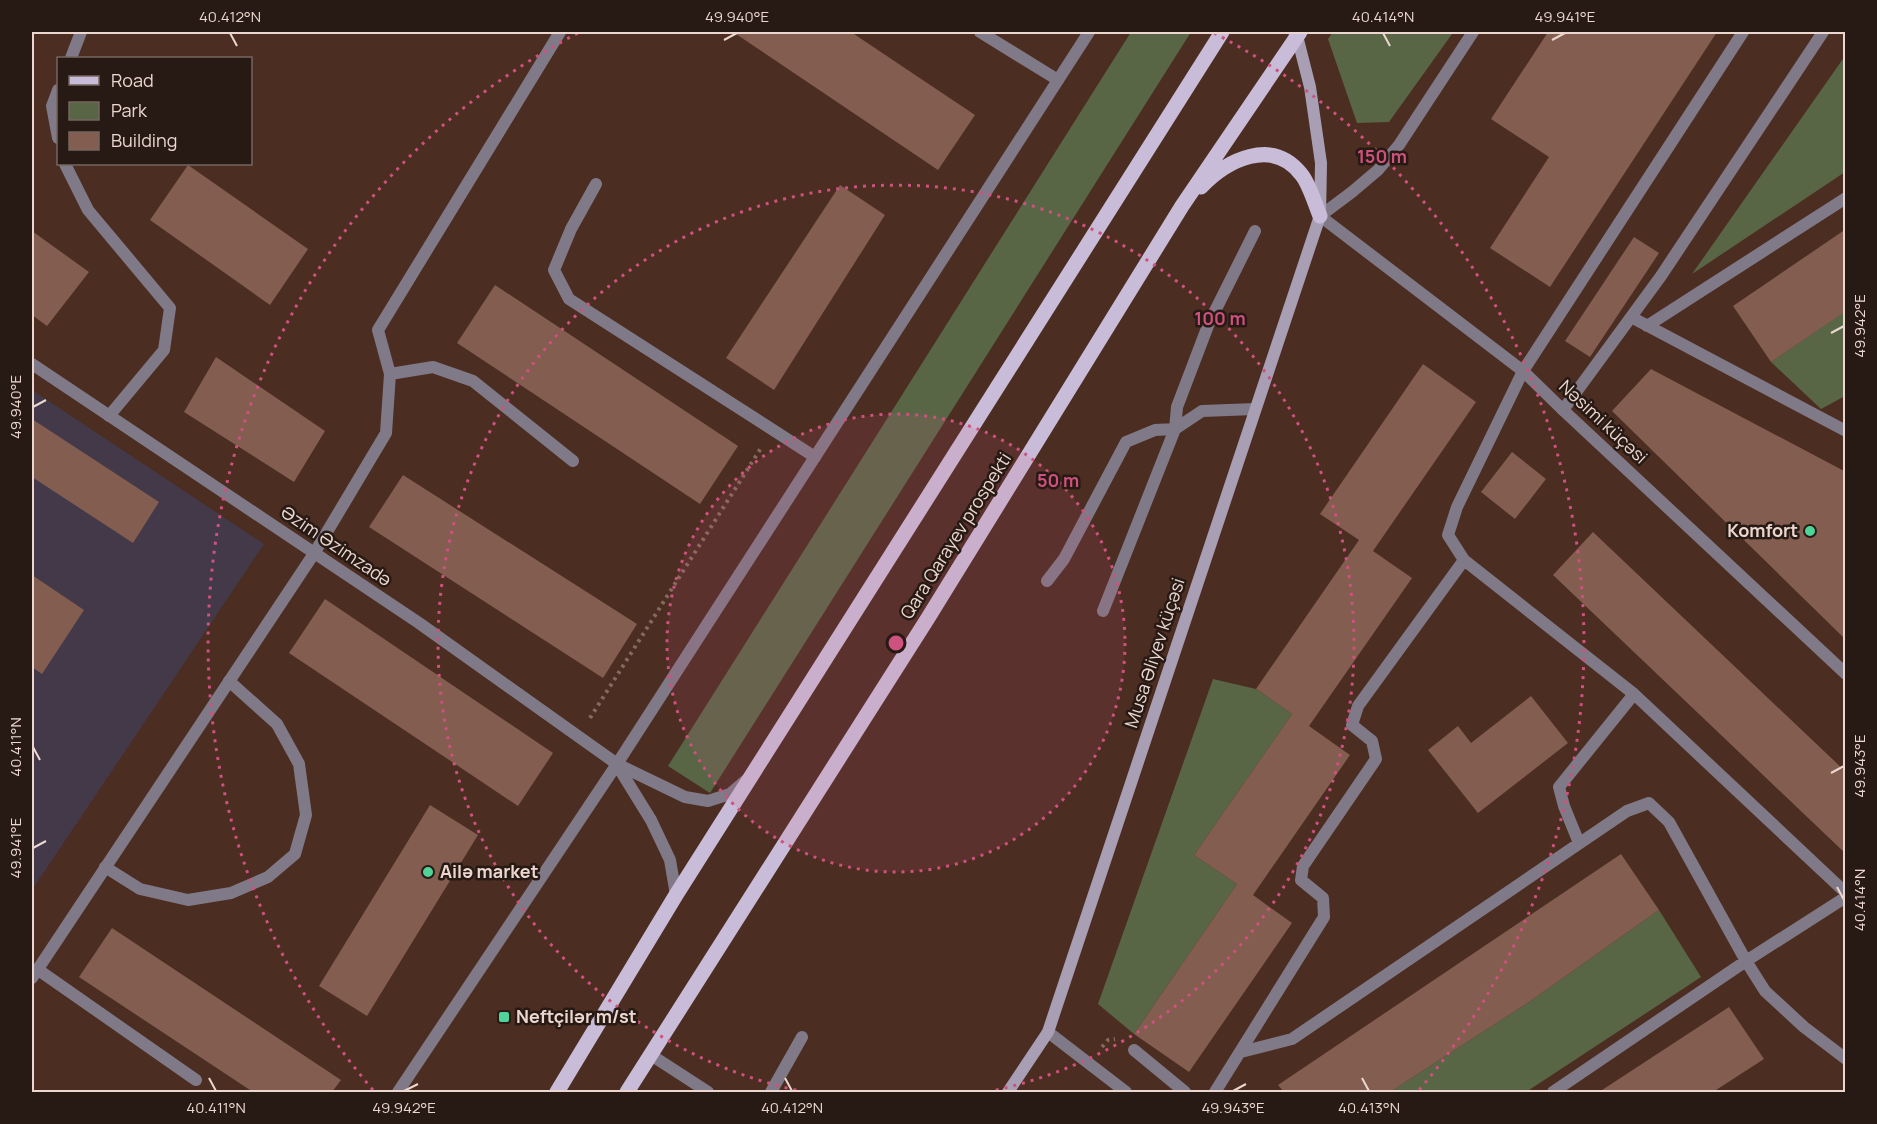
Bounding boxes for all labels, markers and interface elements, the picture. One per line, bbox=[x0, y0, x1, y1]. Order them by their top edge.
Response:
text: 40.412°N bbox=[199, 6, 261, 27]
text: 49.940°E bbox=[705, 6, 769, 27]
text: 40.414°N bbox=[1352, 6, 1414, 27]
text: 49.941°E bbox=[1535, 6, 1595, 27]
legend bbox=[57, 57, 252, 165]
text: Road bbox=[111, 68, 154, 92]
text: Park bbox=[111, 98, 148, 122]
text: Building bbox=[111, 128, 177, 152]
text: 150 m bbox=[1357, 144, 1407, 168]
text: 49.942°E bbox=[1849, 294, 1870, 358]
text: 100 m bbox=[1194, 306, 1246, 330]
street label: Nəsimi küçəsi bbox=[1554, 374, 1653, 469]
text: 49.940°E bbox=[5, 375, 26, 439]
street label: Qara Qarayev prospekti bbox=[894, 448, 1016, 623]
text: 50 m bbox=[1037, 468, 1079, 492]
street label: Əzim Əzimzadə bbox=[276, 499, 397, 591]
place label: Komfort bbox=[1727, 518, 1798, 542]
marker: Komfort bbox=[1803, 524, 1817, 538]
street label: Musa Əliyev küçəsi bbox=[1118, 575, 1190, 731]
centre of rings bbox=[886, 633, 906, 653]
text: 40.411°N bbox=[5, 717, 26, 777]
text: 49.943°E bbox=[1849, 734, 1870, 798]
text: 49.941°E bbox=[5, 818, 26, 878]
place label: Ailə market bbox=[440, 859, 538, 883]
marker: Ailə market bbox=[421, 865, 435, 879]
text: 40.414°N bbox=[1849, 869, 1870, 931]
place label: Neftçilər m/st bbox=[516, 1004, 637, 1028]
marker: Neftçilər m/st bbox=[497, 1010, 511, 1024]
text: 40.411°N bbox=[186, 1097, 246, 1118]
text: 49.942°E bbox=[372, 1097, 436, 1118]
text: 40.412°N bbox=[761, 1097, 823, 1118]
text: 49.943°E bbox=[1201, 1097, 1265, 1118]
text: 40.413°N bbox=[1338, 1097, 1400, 1118]

